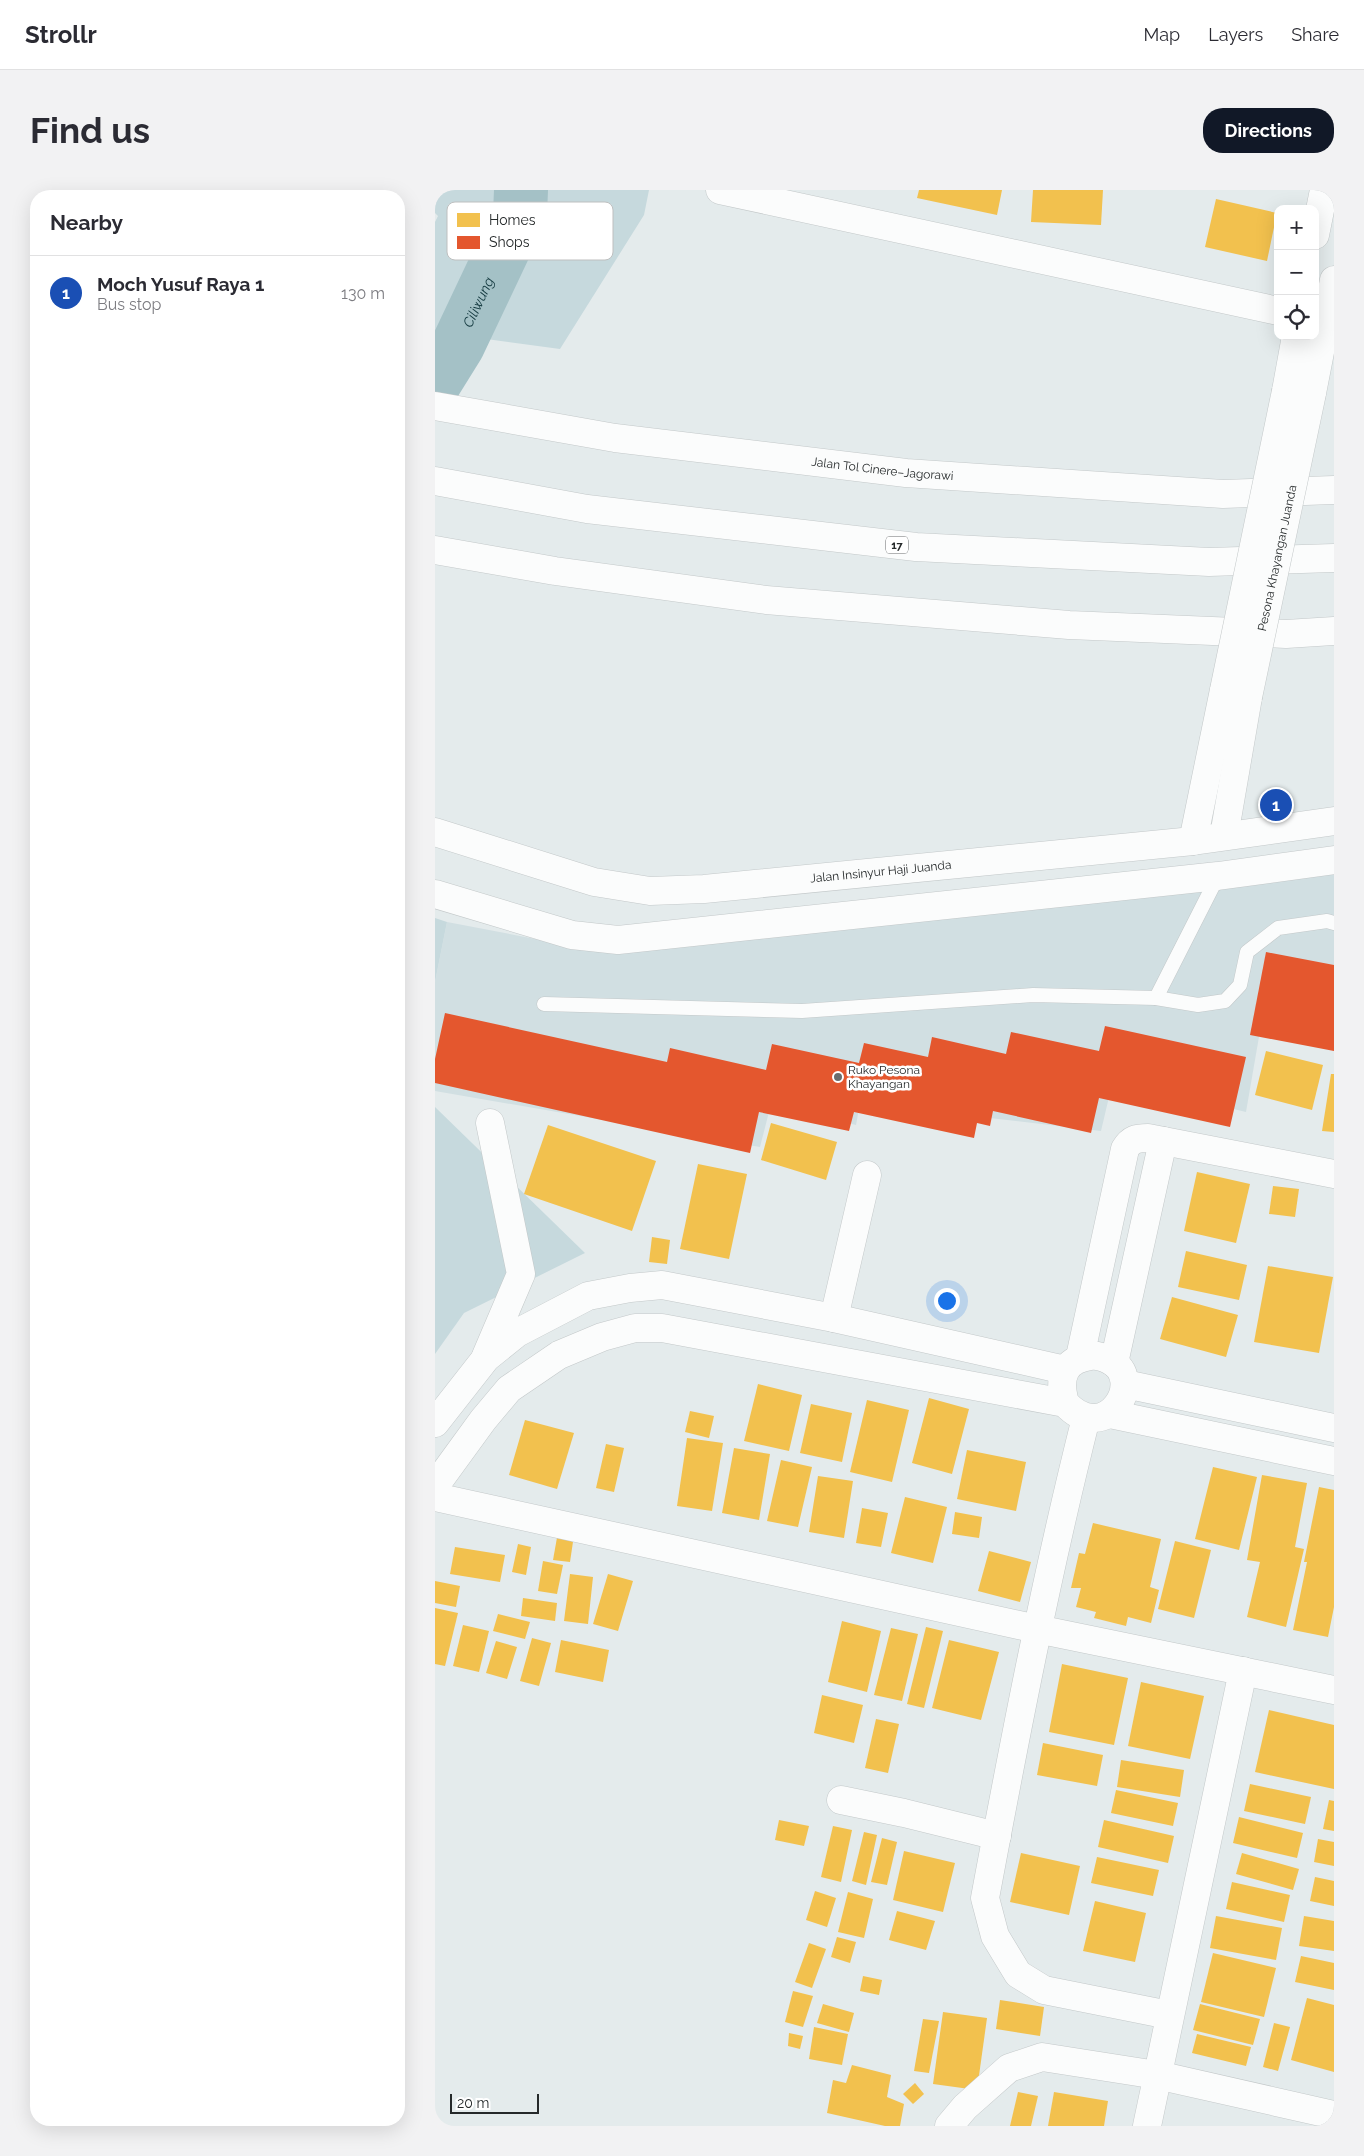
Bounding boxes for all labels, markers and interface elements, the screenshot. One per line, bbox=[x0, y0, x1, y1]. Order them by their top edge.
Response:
text: Strollr bbox=[25, 20, 97, 49]
text: Map bbox=[1144, 24, 1180, 45]
text: Layers bbox=[1208, 24, 1263, 45]
text: Share bbox=[1291, 24, 1339, 45]
button: Directions bbox=[1203, 108, 1334, 153]
text: Find us bbox=[30, 110, 150, 151]
legend bbox=[447, 202, 613, 260]
map controls bbox=[1274, 205, 1319, 340]
button: + bbox=[1274, 205, 1319, 250]
text: Nearby bbox=[50, 210, 123, 235]
text: Homes bbox=[489, 212, 536, 228]
text: Shops bbox=[489, 234, 530, 250]
button: − bbox=[1274, 250, 1319, 295]
text: Moch Yusuf Raya 1 bbox=[97, 273, 264, 295]
water label: Ciliwung bbox=[460, 275, 497, 330]
text: 1 bbox=[62, 284, 70, 303]
text: 130 m bbox=[341, 284, 385, 303]
text: Bus stop bbox=[97, 295, 161, 314]
button: locate bbox=[1274, 295, 1319, 340]
street label: Jalan Tol Cinere–Jagorawi bbox=[811, 455, 954, 483]
street label: Pesona Khayangan Juanda bbox=[1255, 484, 1299, 632]
road number: 17 bbox=[886, 536, 908, 554]
pin: 1 bbox=[1260, 786, 1292, 824]
street label: Jalan Insinyur Haji Juanda bbox=[809, 858, 952, 886]
place label: Ruko Pesona Khayangan bbox=[848, 1063, 920, 1091]
marker: Ruko Pesona Khayangan bbox=[832, 1071, 844, 1083]
your location bbox=[934, 1288, 960, 1314]
scale bar bbox=[450, 2091, 539, 2114]
text: 20 m bbox=[457, 2095, 489, 2111]

